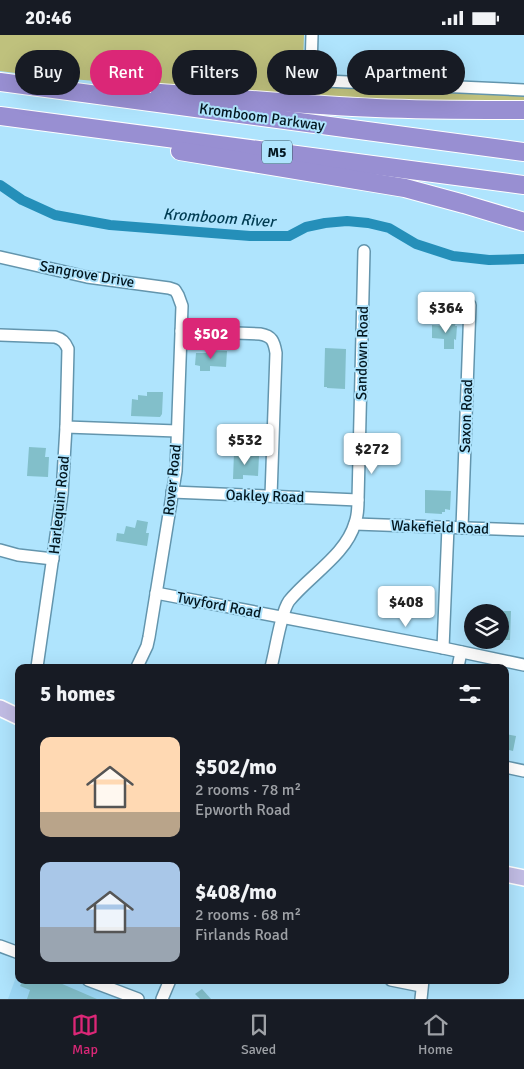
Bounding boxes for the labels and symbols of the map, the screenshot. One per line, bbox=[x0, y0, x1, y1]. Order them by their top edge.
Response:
street label: Kromboom Parkway bbox=[198, 99, 326, 135]
road number: M5 bbox=[262, 140, 292, 163]
water label: Kromboom River bbox=[162, 204, 278, 232]
street label: Sangrove Drive bbox=[38, 257, 136, 291]
pin: $364 bbox=[416, 291, 476, 334]
street label: Sandown Road bbox=[352, 306, 372, 400]
pin: $502 bbox=[181, 317, 241, 360]
street label: Saxon Road bbox=[456, 379, 476, 453]
pin: $532 bbox=[215, 423, 275, 466]
pin: $272 bbox=[342, 433, 402, 475]
street label: Rover Road bbox=[159, 443, 185, 517]
street label: Harlequin Road bbox=[45, 455, 73, 555]
street label: Oakley Road bbox=[225, 486, 305, 506]
street label: Wakefield Road bbox=[390, 516, 490, 538]
pin: $408 bbox=[376, 585, 436, 628]
street label: Twyford Road bbox=[175, 588, 263, 622]

